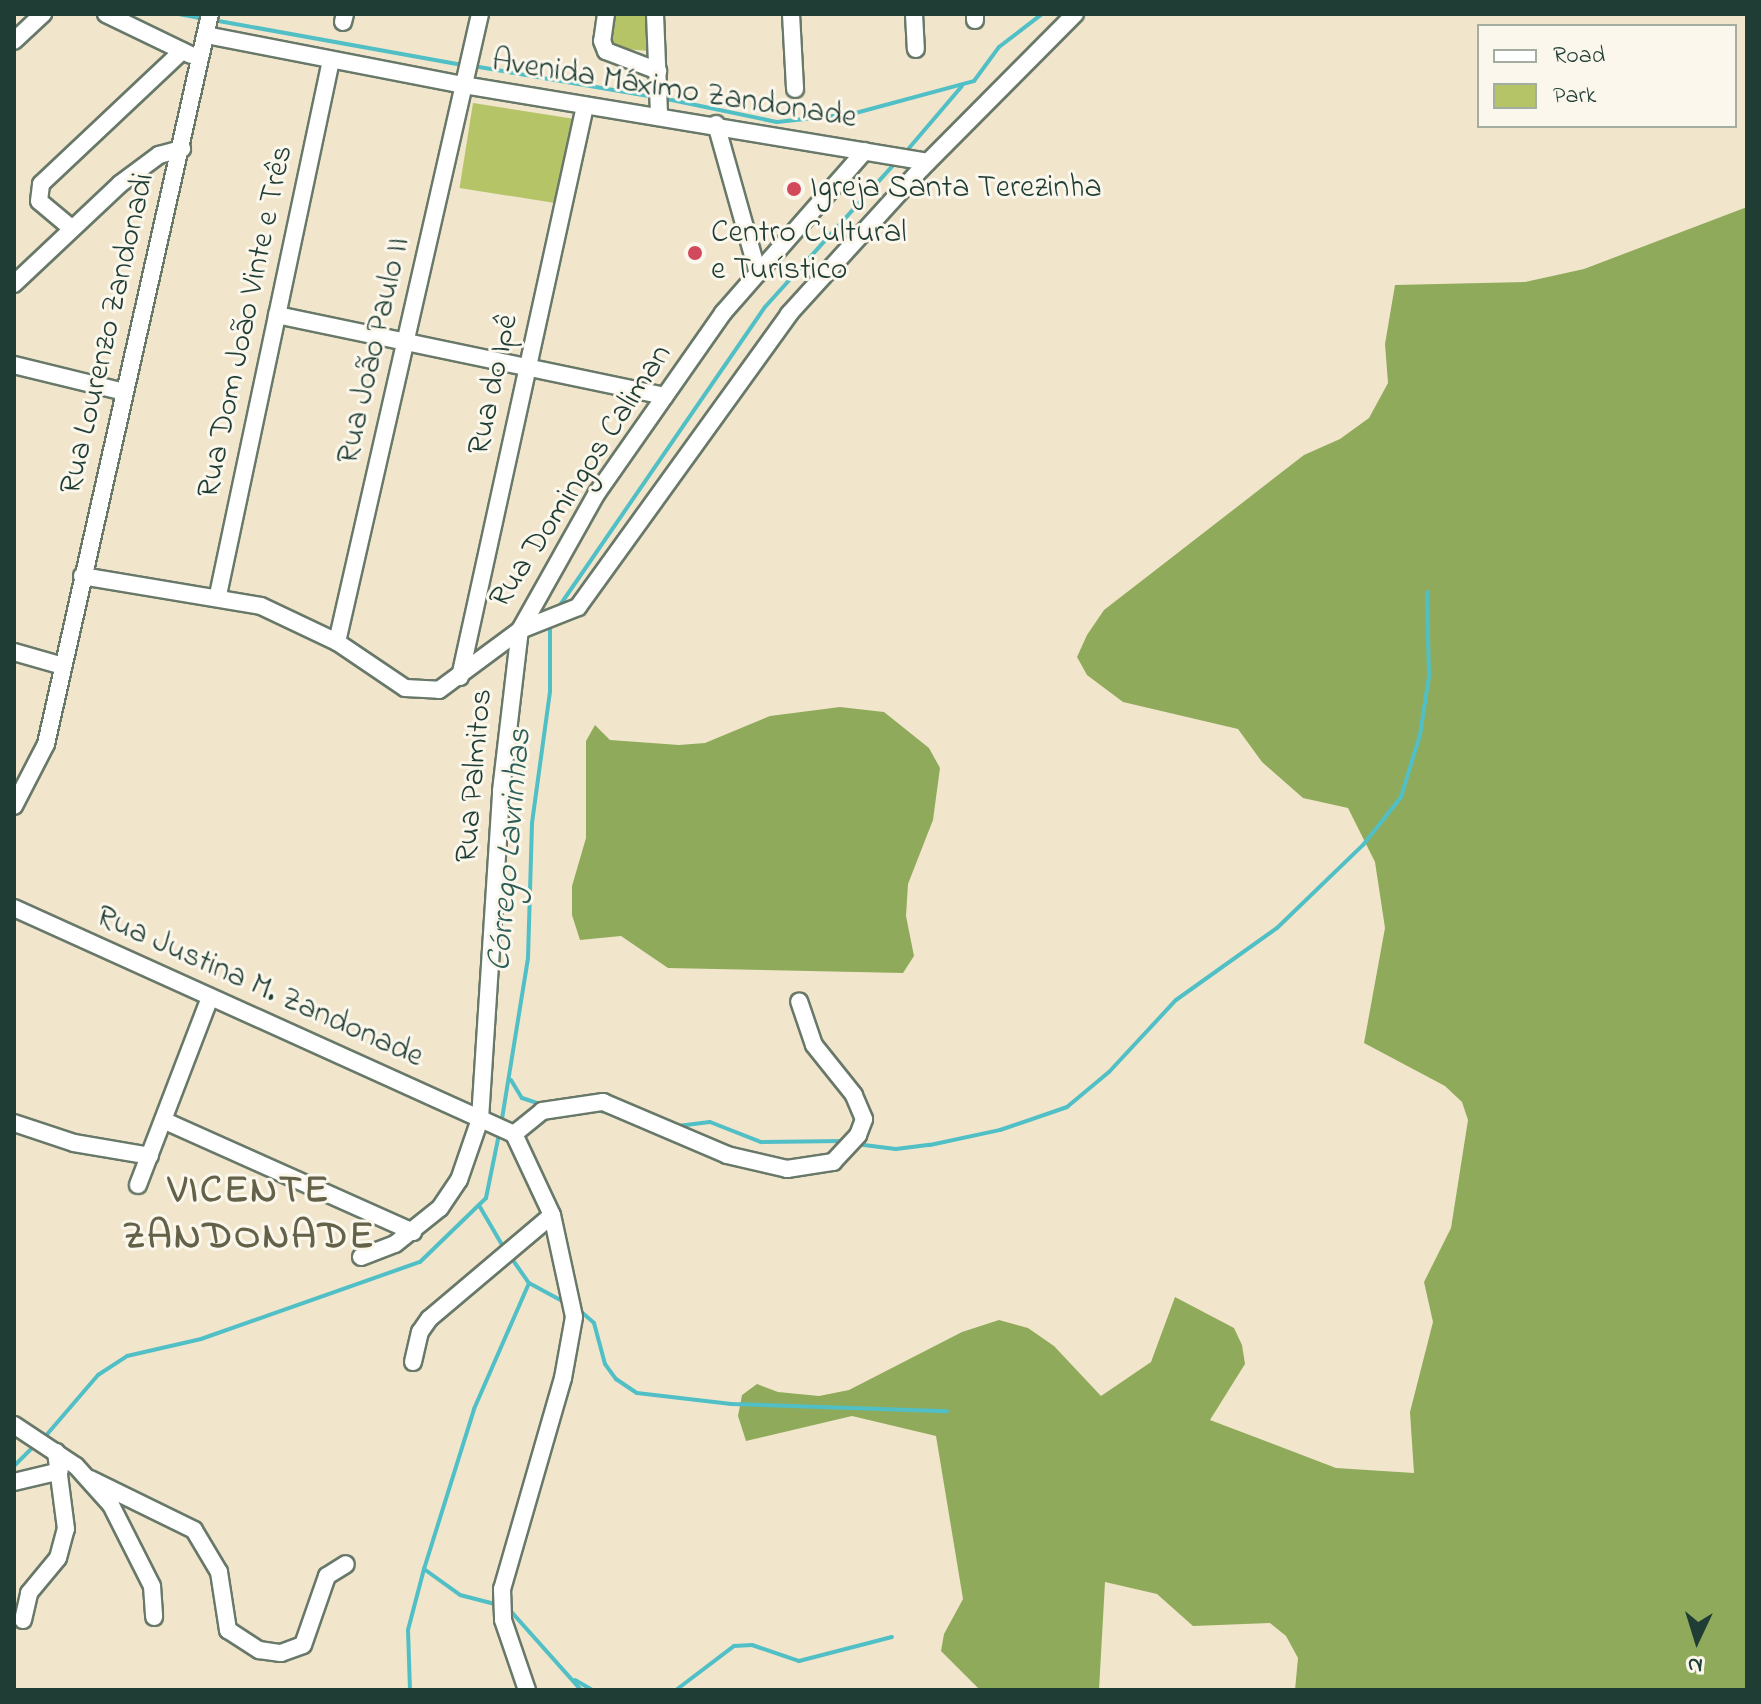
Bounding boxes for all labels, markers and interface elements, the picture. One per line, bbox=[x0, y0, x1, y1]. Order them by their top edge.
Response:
legend bbox=[1477, 24, 1737, 128]
text: Road bbox=[1553, 39, 1605, 74]
street label: Avenida Máximo Zandonade bbox=[489, 43, 859, 139]
text: Park bbox=[1553, 79, 1596, 114]
street label: Rua Dom João Vinte e Três bbox=[191, 142, 303, 502]
street label: Rua Lourenzo Zandonadi bbox=[53, 170, 165, 498]
place label: Igreja Santa Terezinha bbox=[810, 170, 1102, 208]
marker: Igreja Santa Terezinha bbox=[785, 180, 803, 198]
place label: Centro Cultural e Turístico bbox=[711, 216, 907, 291]
street label: Rua João Paulo II bbox=[330, 234, 420, 468]
marker: Centro Cultural e Turístico bbox=[686, 244, 704, 262]
street label: Rua do Ipê bbox=[461, 311, 529, 459]
street label: Rua Domingos Caliman bbox=[482, 338, 682, 616]
street label: Rua Palmitos bbox=[449, 687, 503, 865]
water label: Córrego Lavrinhas bbox=[480, 727, 542, 973]
street label: Rua Justina M. Zandonade bbox=[89, 898, 429, 1078]
district label: VICENTE ZANDONADE bbox=[122, 1168, 376, 1262]
north arrow bbox=[1657, 1600, 1737, 1680]
text: N bbox=[1687, 1647, 1704, 1680]

